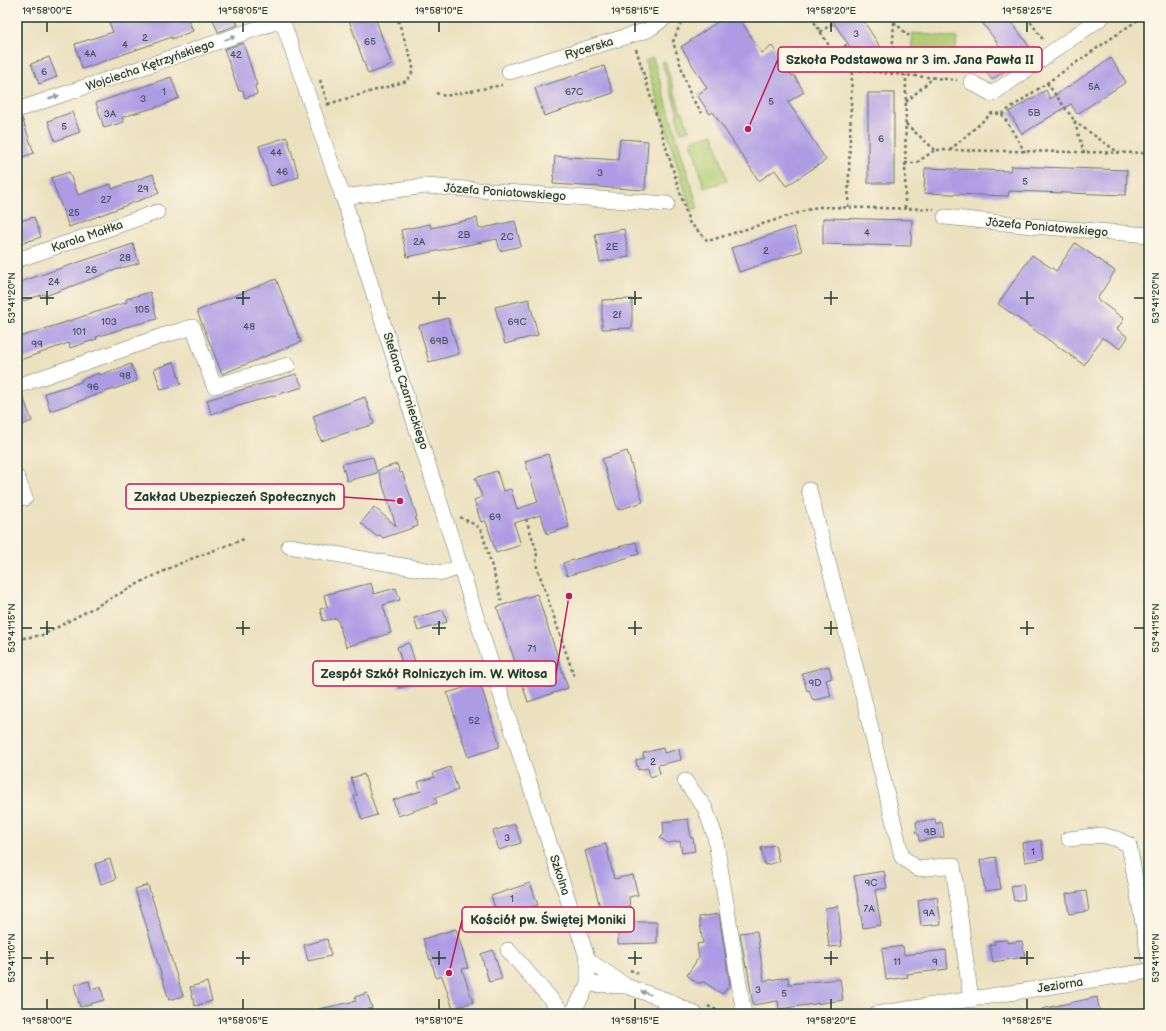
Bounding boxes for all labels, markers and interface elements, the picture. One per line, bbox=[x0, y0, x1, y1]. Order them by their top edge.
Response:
text: 19°58'00"E bbox=[22, 5, 72, 17]
text: 19°58'05"E bbox=[218, 5, 268, 17]
text: 19°58'10"E bbox=[415, 5, 463, 17]
text: 19°58'15"E bbox=[611, 5, 659, 17]
text: 19°58'20"E bbox=[806, 5, 856, 17]
text: 19°58'25"E bbox=[1002, 5, 1052, 17]
house number: 3 bbox=[853, 28, 859, 40]
house number: 2 bbox=[142, 32, 148, 44]
one-way arrow bbox=[224, 34, 236, 40]
street label: Rycerska bbox=[563, 34, 615, 63]
street label: Wojciecha Kętrzyńskiego bbox=[84, 36, 217, 95]
house number: 65 bbox=[364, 36, 376, 48]
house number: 4 bbox=[122, 39, 128, 51]
callout: Szkoła Podstawowa nr 3 im. Jana Pawła II bbox=[778, 47, 1042, 72]
house number: 4A bbox=[84, 48, 97, 60]
house number: 42 bbox=[230, 49, 242, 61]
text: Szkoła Podstawowa nr 3 im. Jana Pawła II bbox=[786, 52, 1034, 68]
house number: 6 bbox=[41, 66, 47, 78]
house number: 5A bbox=[1088, 81, 1101, 93]
house number: 1 bbox=[162, 86, 166, 98]
house number: 67C bbox=[565, 86, 583, 98]
house number: 3 bbox=[140, 93, 146, 105]
one-way arrow bbox=[48, 94, 60, 100]
house number: 5 bbox=[768, 96, 774, 108]
house number: 5B bbox=[1028, 107, 1040, 119]
house number: 3A bbox=[104, 108, 117, 120]
house number: 5 bbox=[61, 121, 67, 133]
house number: 6 bbox=[878, 133, 884, 145]
house number: 44 bbox=[270, 147, 282, 159]
house number: 46 bbox=[276, 166, 288, 178]
house number: 3 bbox=[597, 167, 603, 179]
house number: 5 bbox=[1022, 176, 1028, 188]
street label: Józefa Poniatowskiego bbox=[443, 181, 567, 204]
house number: 29 bbox=[137, 183, 149, 195]
house number: 27 bbox=[101, 194, 111, 206]
house number: 25 bbox=[68, 207, 80, 219]
street label: Józefa Poniatowskiego bbox=[985, 215, 1109, 240]
street label: Karola Małłka bbox=[49, 217, 125, 256]
house number: 4 bbox=[864, 227, 870, 239]
house number: 2B bbox=[458, 229, 471, 241]
house number: 2C bbox=[500, 231, 514, 243]
house number: 2A bbox=[413, 236, 426, 248]
house number: 2E bbox=[606, 241, 619, 253]
house number: 2 bbox=[763, 245, 769, 257]
house number: 28 bbox=[119, 252, 131, 264]
house number: 26 bbox=[85, 264, 97, 276]
text: 53°41'20"N bbox=[6, 272, 18, 324]
text: 53°41'20"N bbox=[1150, 272, 1162, 324]
house number: 24 bbox=[48, 276, 60, 288]
house number: 105 bbox=[134, 304, 150, 316]
house number: 2f bbox=[613, 309, 622, 321]
house number: 103 bbox=[101, 316, 117, 328]
house number: 69C bbox=[508, 316, 527, 328]
house number: 48 bbox=[243, 321, 255, 333]
house number: 101 bbox=[72, 326, 86, 338]
street label: Stefana Czarnieckiego bbox=[379, 331, 432, 452]
house number: 69B bbox=[430, 335, 449, 347]
house number: 99 bbox=[31, 338, 43, 350]
house number: 98 bbox=[119, 370, 131, 382]
house number: 96 bbox=[87, 381, 99, 393]
callout: Zakład Ubezpieczeń Społecznych bbox=[126, 484, 344, 509]
text: Zakład Ubezpieczeń Społecznych bbox=[134, 489, 336, 505]
house number: 69 bbox=[489, 511, 501, 523]
text: 53°41'15"N bbox=[6, 603, 18, 653]
text: 53°41'15"N bbox=[1150, 603, 1162, 653]
house number: 71 bbox=[528, 643, 537, 655]
callout: Zespół Szkół Rolniczych im. W. Witosa bbox=[313, 661, 556, 686]
text: Zespół Szkół Rolniczych im. W. Witosa bbox=[320, 666, 548, 682]
house number: 9D bbox=[808, 677, 822, 689]
house number: 52 bbox=[468, 715, 480, 727]
house number: 2 bbox=[650, 756, 656, 768]
house number: 9B bbox=[924, 826, 936, 838]
house number: 3 bbox=[504, 832, 510, 844]
house number: 1 bbox=[1031, 846, 1035, 858]
street label: Szkolna bbox=[546, 853, 573, 898]
house number: 9C bbox=[865, 877, 877, 889]
house number: 1 bbox=[510, 893, 514, 905]
house number: 7A bbox=[863, 903, 875, 915]
callout: Kościół pw. Świętej Moniki bbox=[462, 907, 634, 932]
house number: 9A bbox=[923, 907, 936, 919]
text: Kościół pw. Świętej Moniki bbox=[470, 911, 626, 928]
text: 53°41'10"N bbox=[6, 933, 18, 983]
text: 53°41'10"N bbox=[1150, 933, 1162, 983]
house number: 11 bbox=[893, 956, 901, 968]
house number: 9 bbox=[932, 956, 938, 968]
street label: Jeziorna bbox=[1036, 974, 1084, 997]
house number: 3 bbox=[755, 984, 761, 996]
house number: 5 bbox=[781, 988, 787, 1000]
one-way arrow bbox=[640, 990, 652, 996]
text: 19°58'00"E bbox=[22, 1015, 72, 1027]
text: 19°58'05"E bbox=[218, 1015, 268, 1027]
text: 19°58'10"E bbox=[415, 1015, 463, 1027]
text: 19°58'15"E bbox=[611, 1015, 659, 1027]
text: 19°58'20"E bbox=[806, 1015, 856, 1027]
text: 19°58'25"E bbox=[1002, 1015, 1052, 1027]

